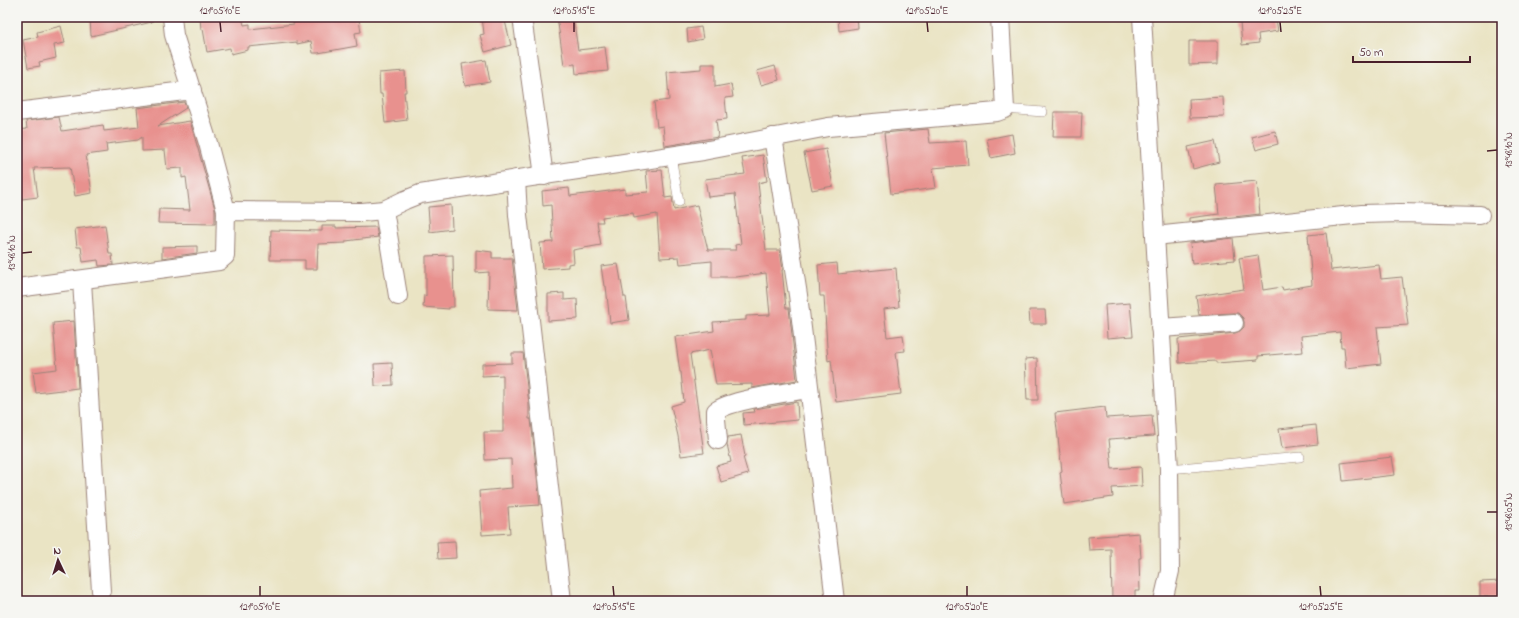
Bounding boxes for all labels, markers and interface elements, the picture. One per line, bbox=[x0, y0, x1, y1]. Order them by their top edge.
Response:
text: 121°05'10"E bbox=[200, 4, 241, 19]
text: 121°05'15"E bbox=[553, 4, 595, 19]
text: 121°05'20"E bbox=[906, 4, 948, 19]
text: 121°05'25"E bbox=[1258, 4, 1302, 19]
scale bar bbox=[1353, 38, 1470, 64]
text: 50 m bbox=[1359, 44, 1383, 62]
text: 13°48'10"N bbox=[1502, 132, 1517, 168]
text: 13°48'10"N bbox=[5, 235, 20, 271]
text: 13°48'05"N bbox=[1502, 493, 1517, 531]
north arrow bbox=[38, 540, 78, 580]
text: N bbox=[53, 543, 62, 559]
text: 121°05'10"E bbox=[240, 600, 281, 615]
text: 121°05'15"E bbox=[593, 600, 635, 615]
text: 121°05'20"E bbox=[946, 600, 988, 615]
text: 121°05'25"E bbox=[1299, 600, 1343, 615]

